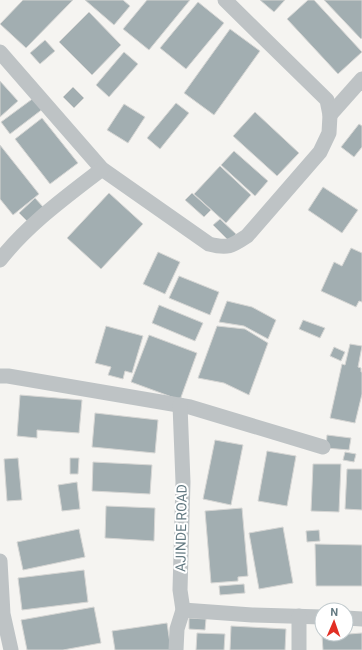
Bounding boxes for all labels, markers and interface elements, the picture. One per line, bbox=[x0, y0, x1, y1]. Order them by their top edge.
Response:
street label: AJINDE ROAD bbox=[172, 484, 190, 572]
north arrow bbox=[314, 602, 354, 642]
text: N bbox=[330, 606, 339, 619]

